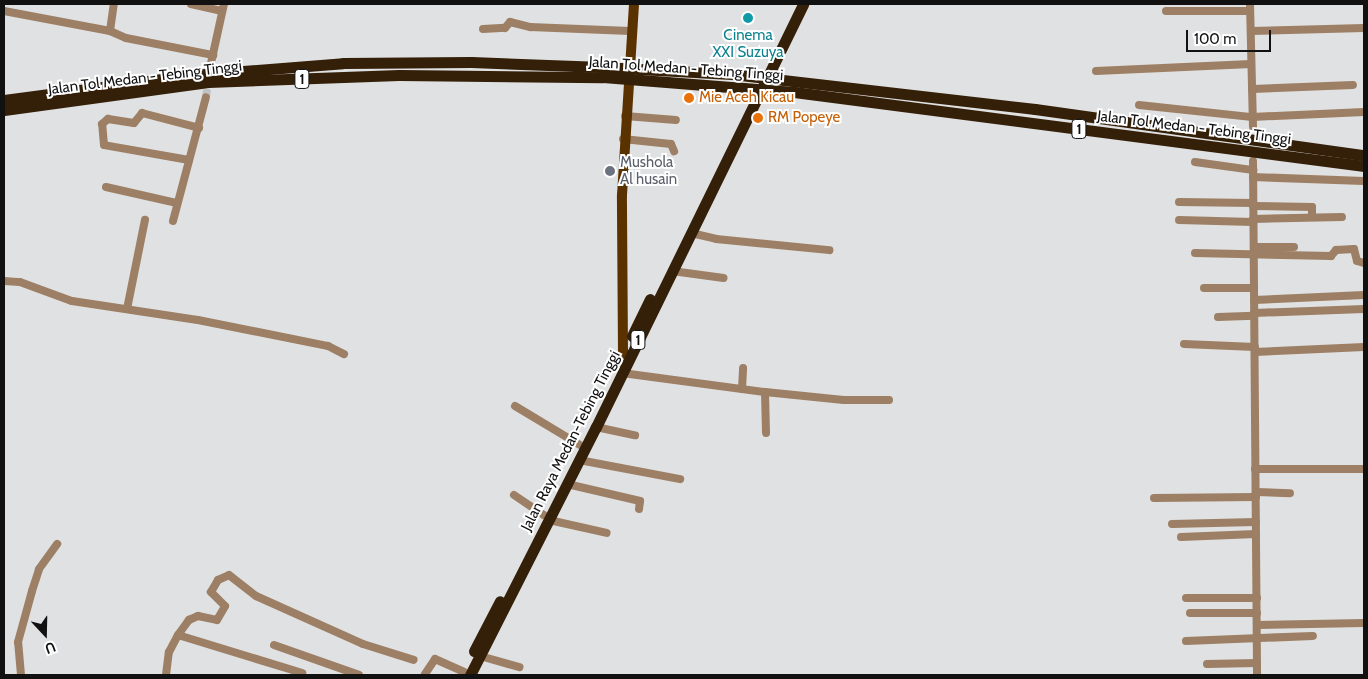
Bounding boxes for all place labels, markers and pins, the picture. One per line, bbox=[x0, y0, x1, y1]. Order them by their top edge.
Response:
marker: Cinema XXI Suzuya bbox=[742, 12, 754, 24]
place label: Cinema XXI Suzuya bbox=[712, 26, 784, 61]
place label: Mie Aceh Kicau bbox=[699, 89, 794, 107]
marker: Mie Aceh Kicau bbox=[683, 92, 695, 104]
place label: RM Popeye bbox=[768, 109, 840, 127]
marker: RM Popeye bbox=[752, 112, 764, 124]
place label: Mushola Al husain bbox=[620, 153, 677, 188]
marker: Mushola Al husain bbox=[604, 165, 616, 177]

